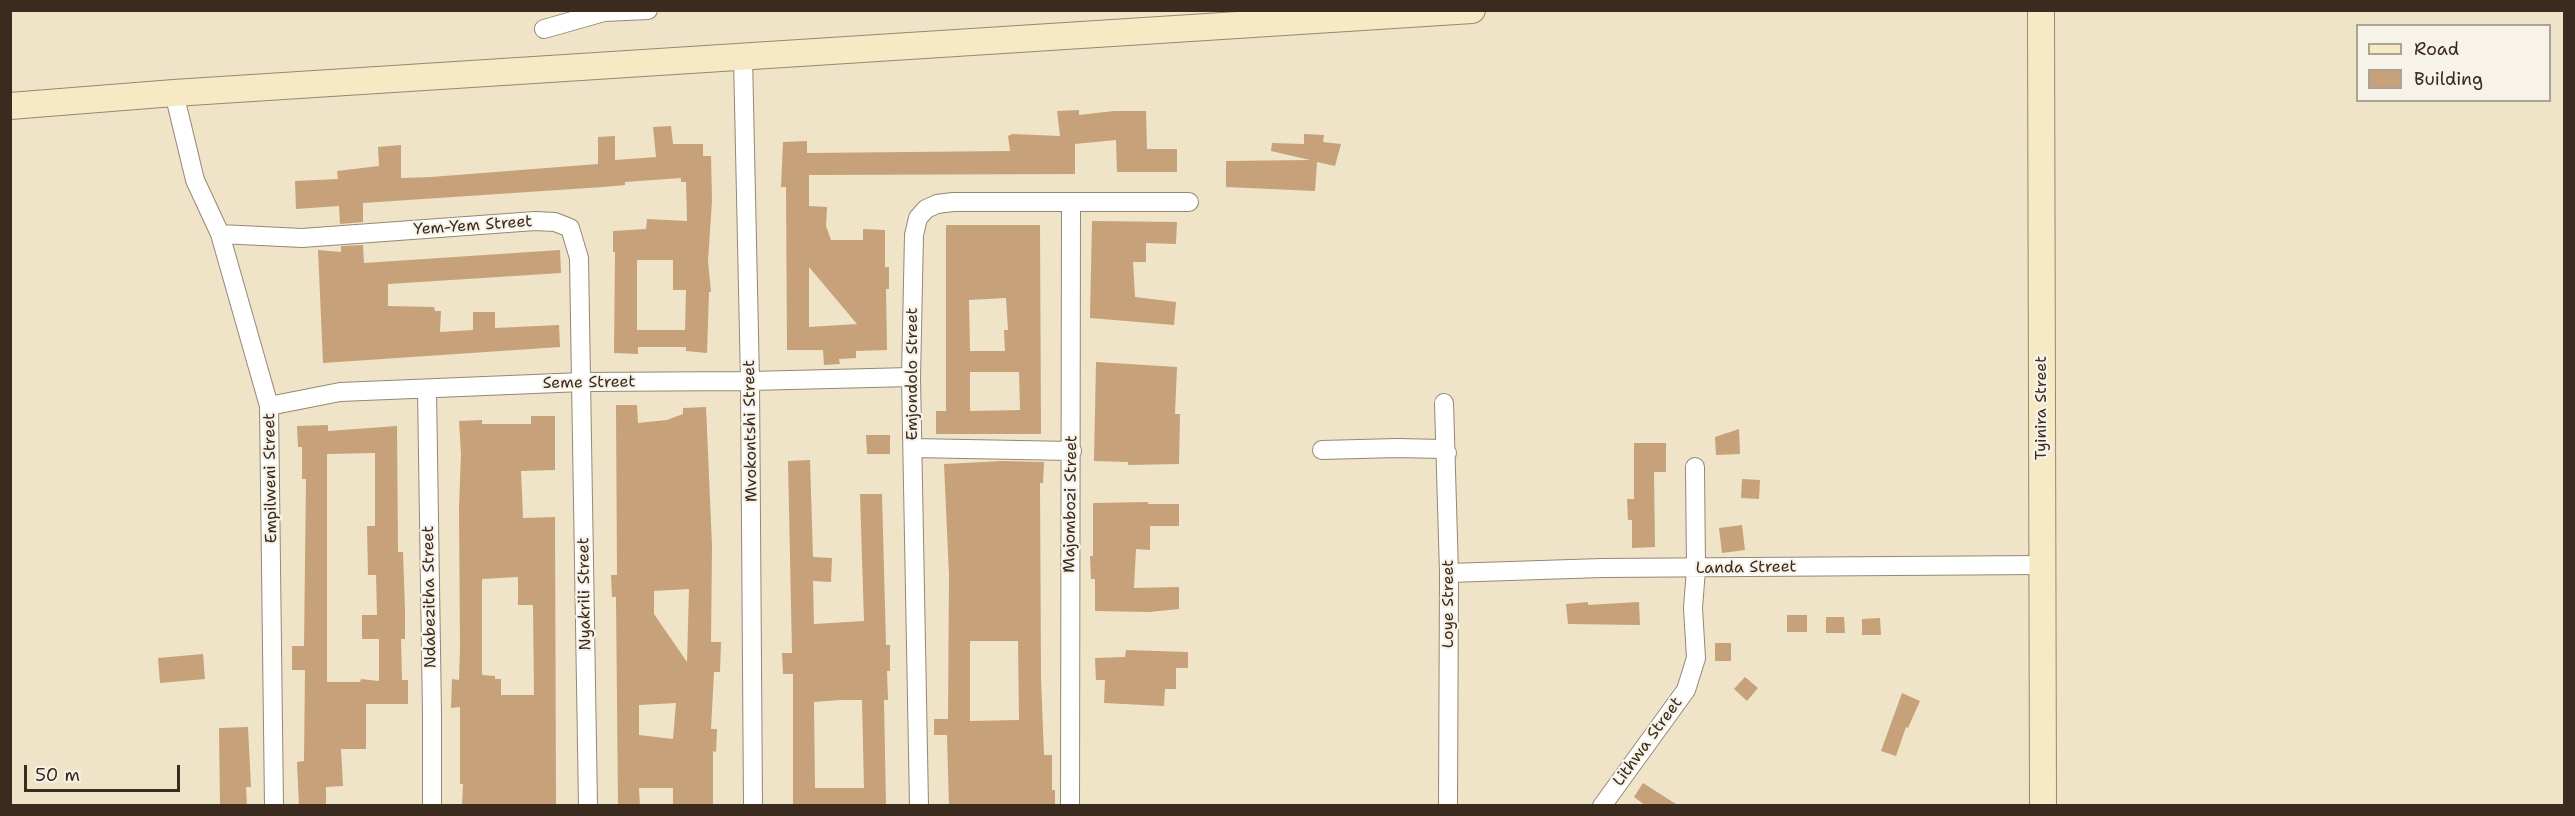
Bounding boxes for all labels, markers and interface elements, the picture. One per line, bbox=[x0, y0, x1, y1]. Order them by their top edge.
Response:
legend bbox=[2356, 24, 2551, 102]
text: Road bbox=[2414, 37, 2459, 61]
text: Building bbox=[2414, 67, 2483, 91]
street label: Yem-Yem Street bbox=[413, 212, 533, 240]
street label: Emjondolo Street bbox=[903, 307, 923, 441]
street label: Tyinira Street bbox=[2032, 356, 2052, 460]
street label: Mvokontshi Street bbox=[740, 360, 762, 502]
street label: Seme Street bbox=[542, 373, 636, 393]
street label: Empilweni Street bbox=[260, 413, 282, 543]
street label: Majombozi Street bbox=[1060, 435, 1082, 573]
street label: Ndabezitha Street bbox=[419, 525, 441, 669]
street label: Nyakrili Street bbox=[574, 537, 596, 651]
street label: Landa Street bbox=[1695, 558, 1797, 578]
street label: Loye Street bbox=[1439, 560, 1459, 648]
street label: Lithwa Street bbox=[1609, 694, 1687, 790]
scale bar bbox=[27, 753, 183, 791]
text: 50 m bbox=[35, 763, 80, 787]

